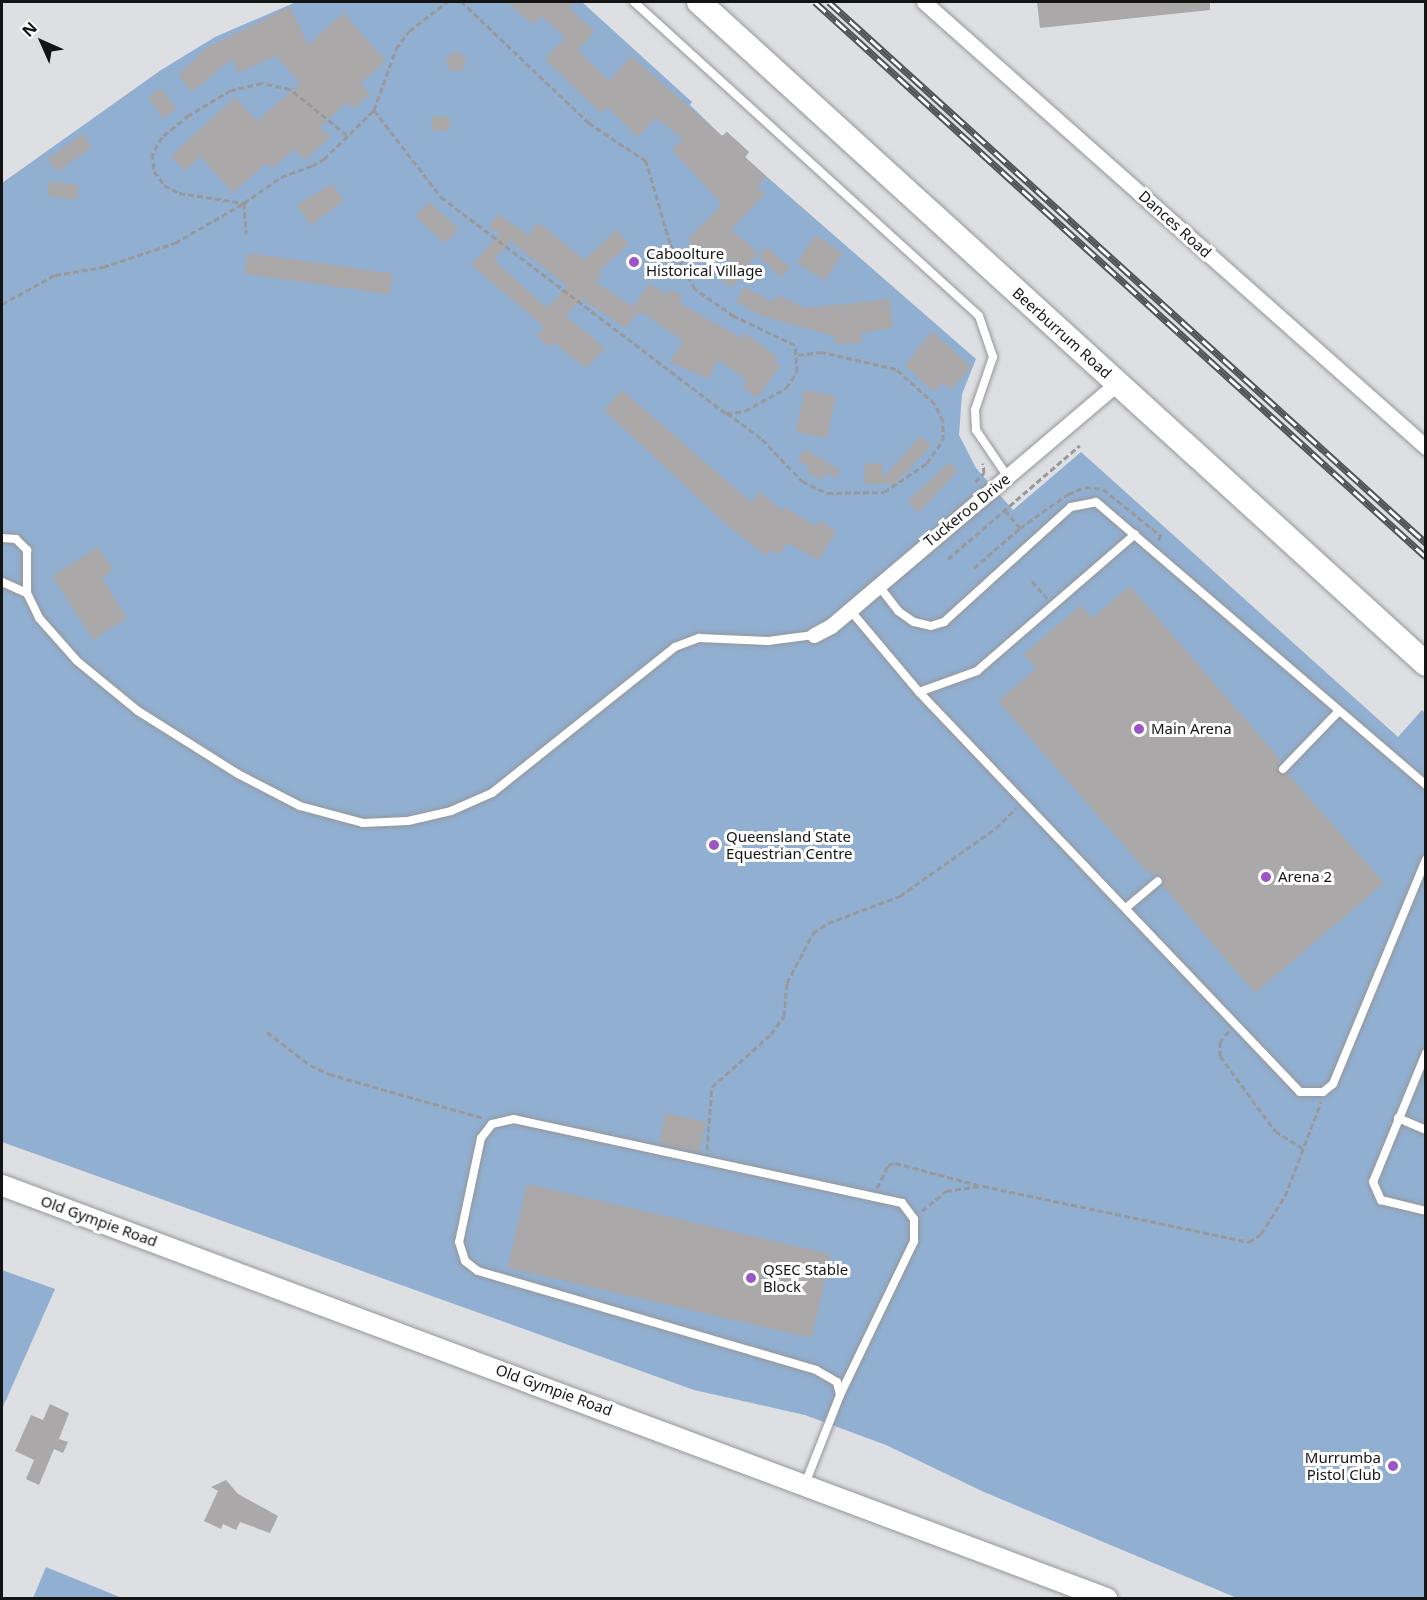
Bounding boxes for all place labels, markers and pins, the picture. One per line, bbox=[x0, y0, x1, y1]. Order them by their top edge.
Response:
place label: Caboolture Historical Village bbox=[646, 244, 763, 279]
marker: Caboolture Historical Village bbox=[627, 255, 641, 269]
place label: Main Arena bbox=[1151, 720, 1232, 738]
marker: Main Arena bbox=[1132, 722, 1146, 736]
place label: Queensland State Equestrian Centre bbox=[726, 827, 853, 862]
marker: Queensland State Equestrian Centre bbox=[707, 838, 721, 852]
place label: Arena 2 bbox=[1278, 868, 1332, 886]
marker: Arena 2 bbox=[1259, 870, 1273, 884]
place label: QSEC Stable Block bbox=[763, 1260, 848, 1295]
marker: QSEC Stable Block bbox=[744, 1271, 758, 1285]
place label: Murrumba Pistol Club bbox=[1305, 1448, 1381, 1483]
marker: Murrumba Pistol Club bbox=[1386, 1459, 1400, 1473]

